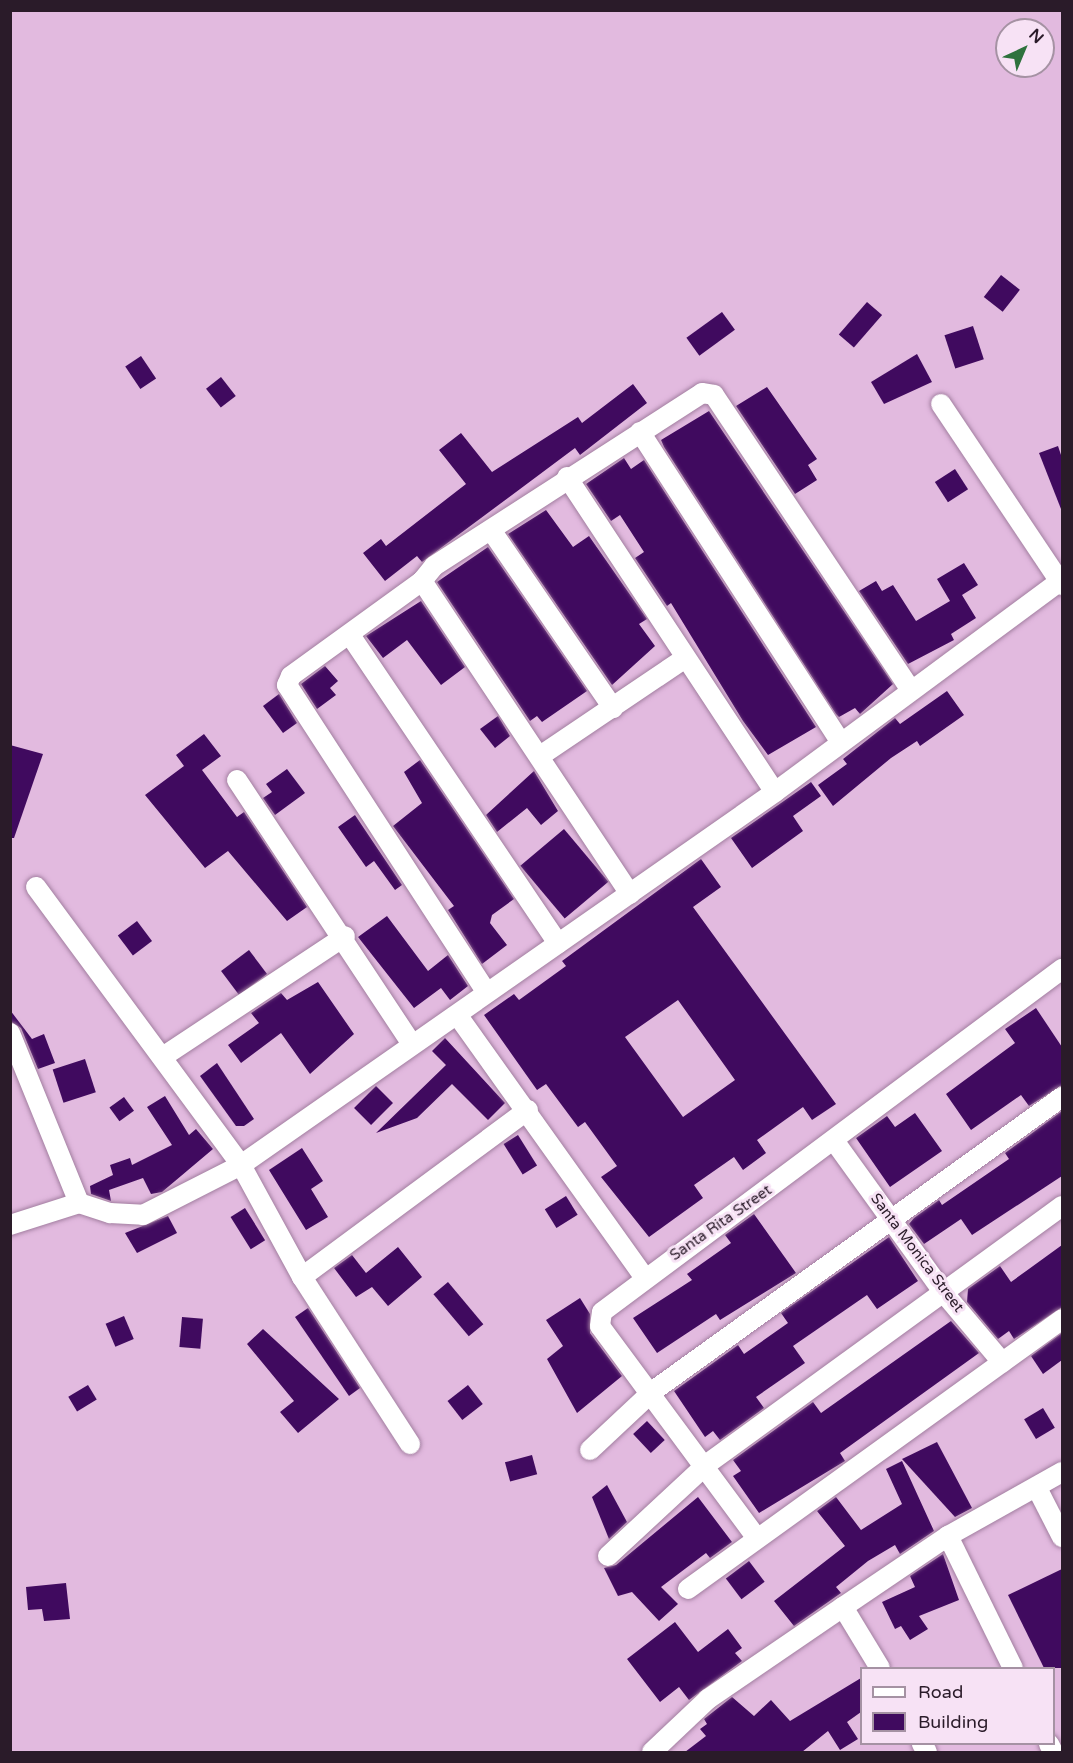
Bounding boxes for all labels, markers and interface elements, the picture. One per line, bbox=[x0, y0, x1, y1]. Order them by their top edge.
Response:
north arrow bbox=[995, 18, 1055, 78]
text: N bbox=[1025, 25, 1048, 48]
street label: Santa Rita Street bbox=[667, 1181, 775, 1265]
street label: Santa Monica Street bbox=[866, 1190, 968, 1316]
legend bbox=[860, 1667, 1055, 1745]
text: Road bbox=[918, 1681, 963, 1703]
text: Building bbox=[918, 1711, 988, 1733]

